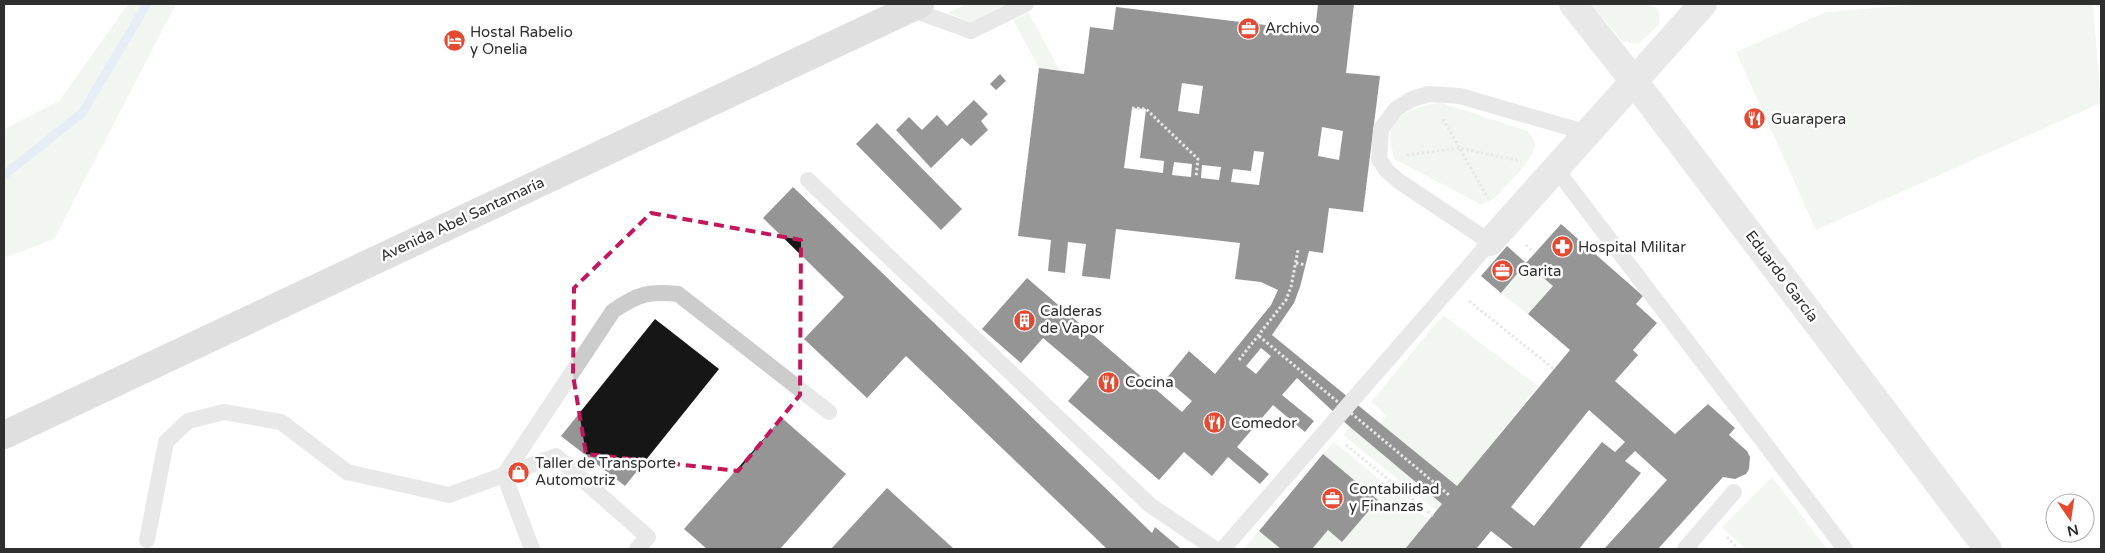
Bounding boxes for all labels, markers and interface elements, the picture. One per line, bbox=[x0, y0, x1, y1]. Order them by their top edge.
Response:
office icon: Archivo bbox=[1237, 16, 1261, 40]
place label: Archivo bbox=[1265, 19, 1319, 37]
place label: Hostal Rabelio y Onelia bbox=[470, 23, 573, 58]
hotel icon: Hostal Rabelio y Onelia bbox=[442, 29, 466, 53]
restaurant icon: Guarapera bbox=[1743, 107, 1767, 131]
place label: Guarapera bbox=[1771, 110, 1846, 128]
street label: Avenida Abel Santamaría bbox=[377, 173, 547, 265]
street label: Eduardo García bbox=[1742, 227, 1822, 325]
pharmacy icon: Hospital Militar bbox=[1550, 235, 1574, 259]
place label: Hospital Militar bbox=[1578, 238, 1686, 256]
office icon: Garita bbox=[1490, 259, 1514, 283]
place label: Garita bbox=[1518, 262, 1561, 280]
place label: Calderas de Vapor bbox=[1040, 302, 1104, 337]
building icon: Calderas de Vapor bbox=[1012, 308, 1036, 332]
restaurant icon: Cocina bbox=[1097, 370, 1121, 394]
place label: Cocina bbox=[1125, 373, 1174, 391]
restaurant icon: Comedor bbox=[1203, 411, 1227, 435]
place label: Comedor bbox=[1231, 414, 1297, 432]
place label: Taller de Transporte Automotriz bbox=[535, 454, 676, 489]
shop icon: Taller de Transporte Automotriz bbox=[507, 460, 531, 484]
place label: Contabilidad y Finanzas bbox=[1349, 480, 1439, 515]
office icon: Contabilidad y Finanzas bbox=[1321, 486, 1345, 510]
north arrow bbox=[2045, 493, 2095, 543]
text: N bbox=[2065, 521, 2080, 540]

